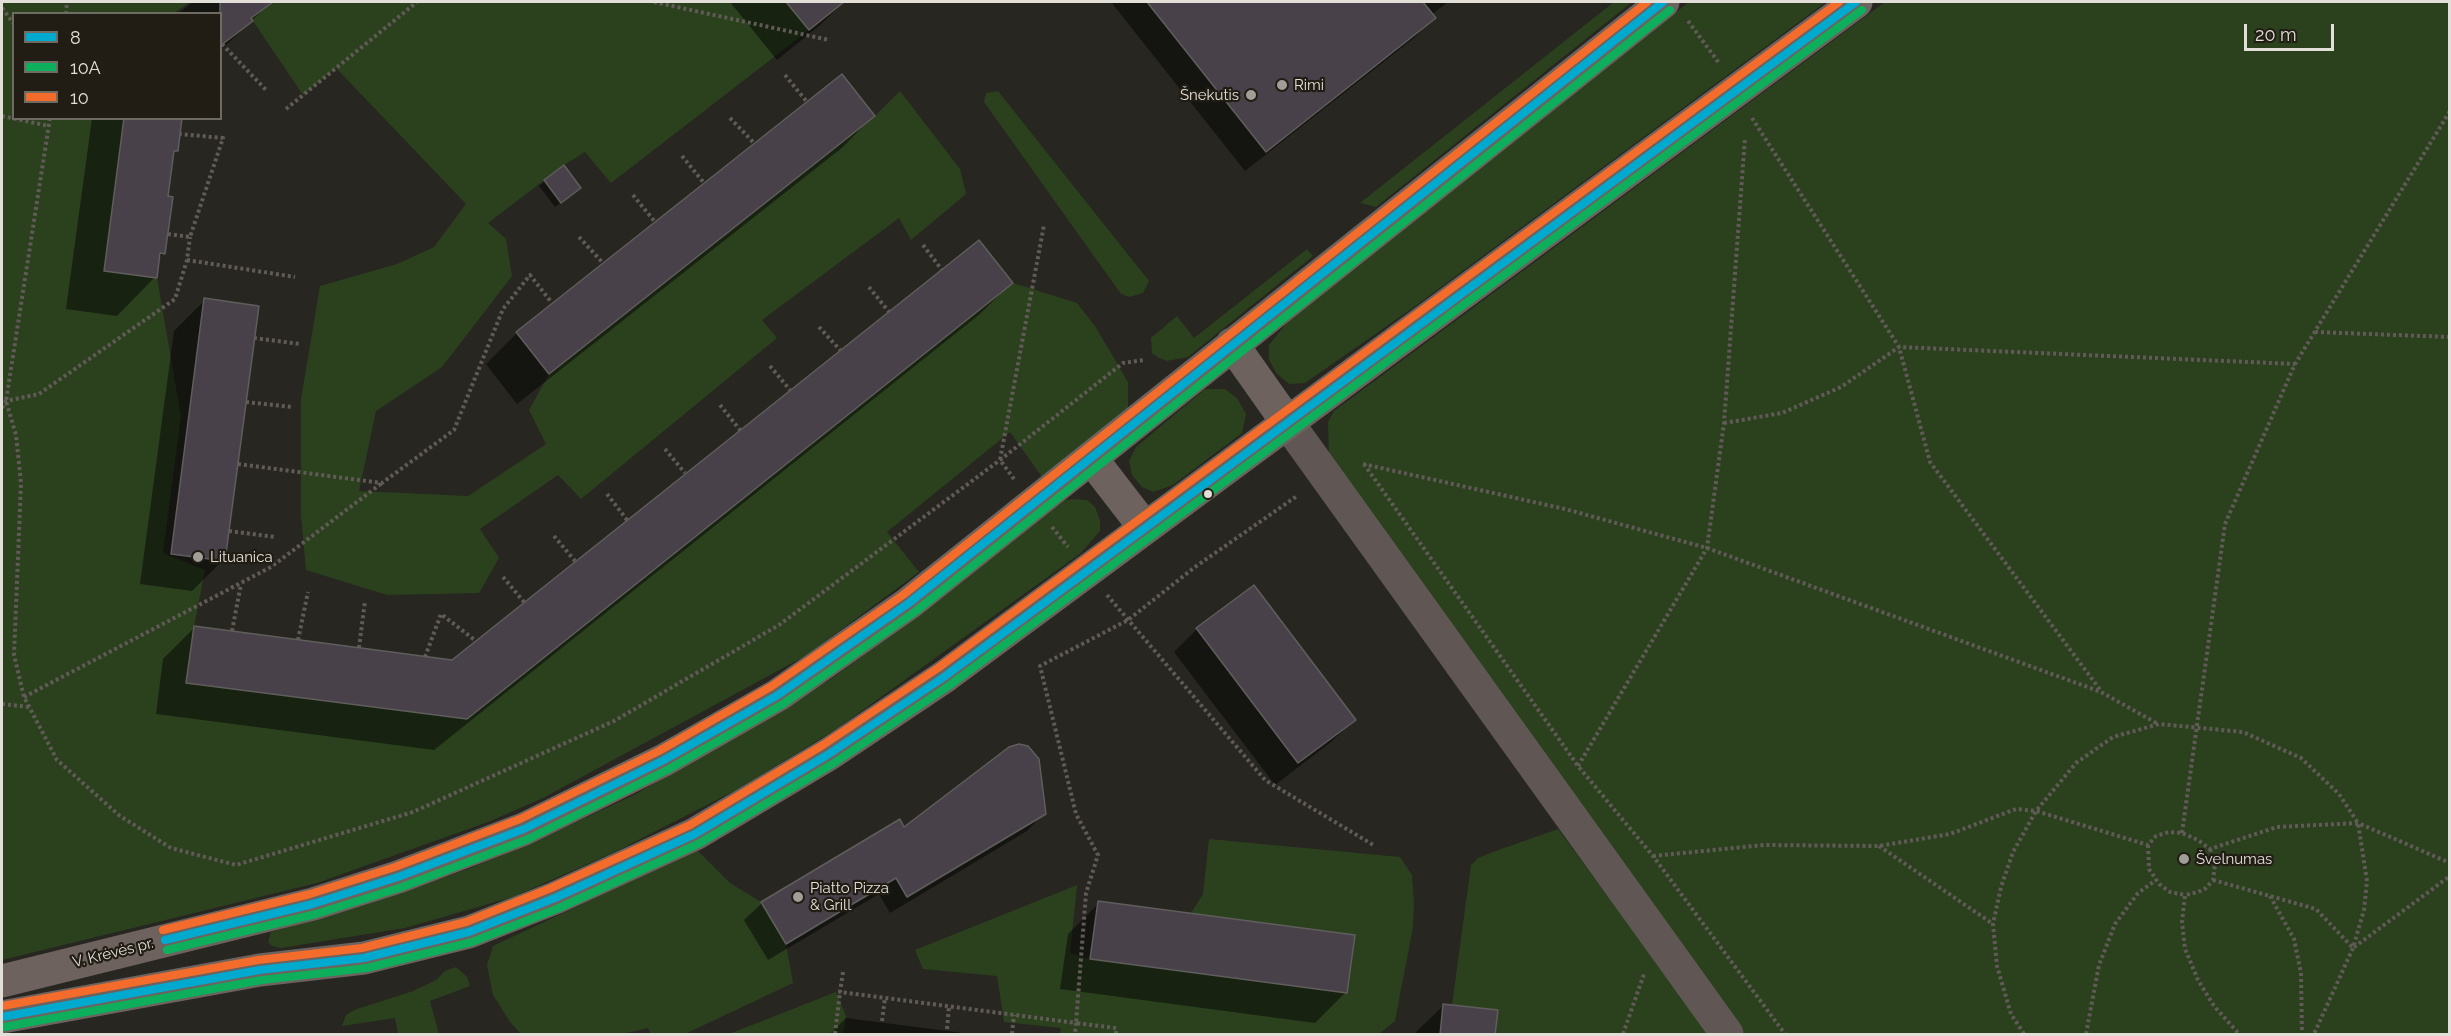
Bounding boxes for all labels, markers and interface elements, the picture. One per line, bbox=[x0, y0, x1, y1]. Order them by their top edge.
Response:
legend bbox=[12, 12, 222, 120]
scale bar bbox=[2247, 12, 2337, 50]
text: 20 m bbox=[2255, 24, 2297, 45]
text: 8 bbox=[70, 27, 81, 48]
text: 10A bbox=[70, 57, 101, 78]
place label: Rimi bbox=[1294, 76, 1324, 94]
marker: Rimi bbox=[1275, 78, 1289, 92]
place label: Šnekutis bbox=[1180, 86, 1239, 104]
text: 10 bbox=[70, 87, 89, 108]
marker: Šnekutis bbox=[1244, 88, 1258, 102]
unlabelled marker bbox=[1202, 488, 1214, 500]
place label: Lituanica bbox=[210, 548, 273, 566]
marker: Lituanica bbox=[191, 550, 205, 564]
place label: Švelnumas bbox=[2196, 850, 2272, 868]
marker: Švelnumas bbox=[2177, 852, 2191, 866]
place label: Piatto Pizza & Grill bbox=[810, 879, 889, 914]
marker: Piatto Pizza & Grill bbox=[791, 890, 805, 904]
street label: V. Krėvės pr. bbox=[71, 934, 155, 972]

